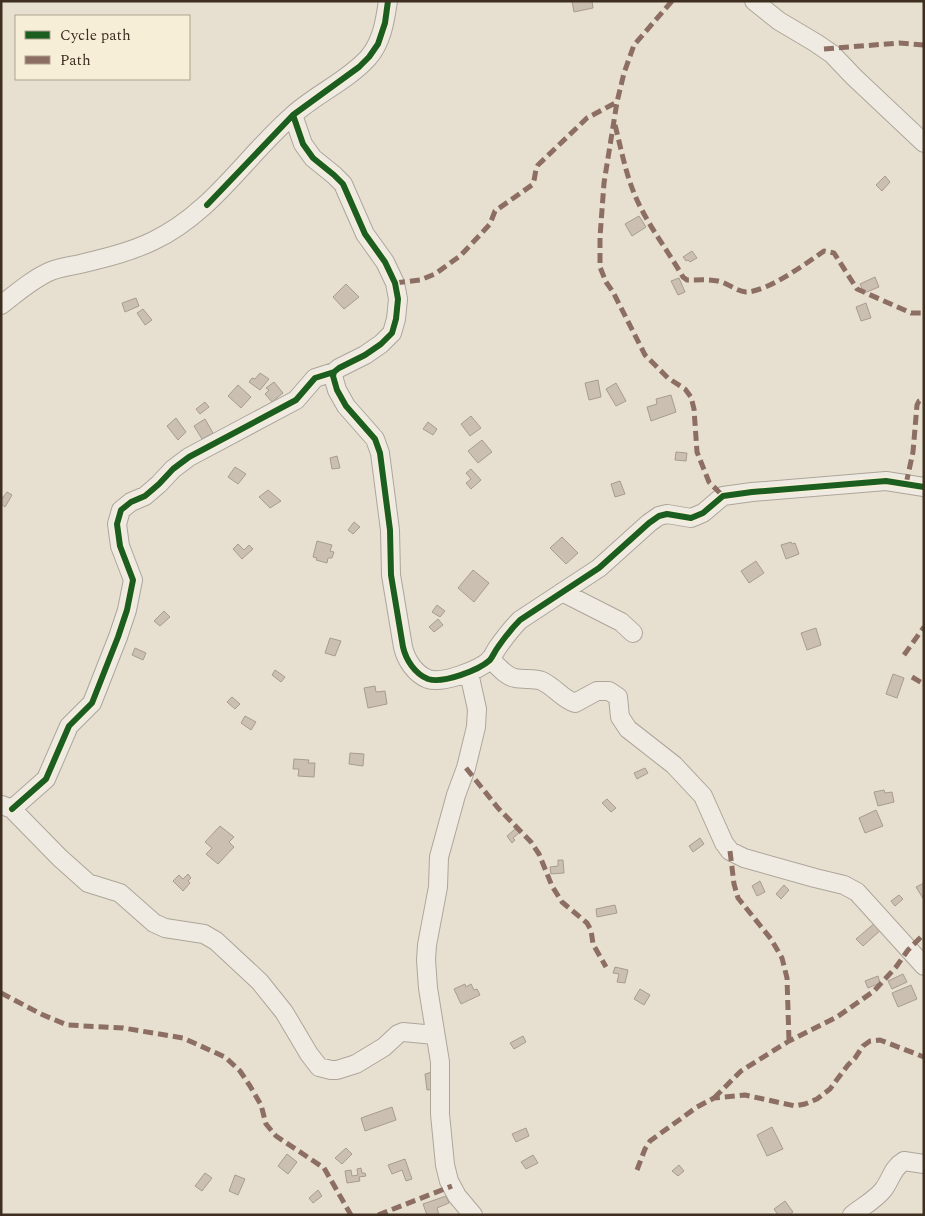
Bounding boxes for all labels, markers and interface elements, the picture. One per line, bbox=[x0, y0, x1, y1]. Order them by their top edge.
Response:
legend bbox=[15, 15, 190, 80]
text: Cycle path bbox=[60, 24, 131, 47]
text: Path bbox=[60, 49, 91, 72]

